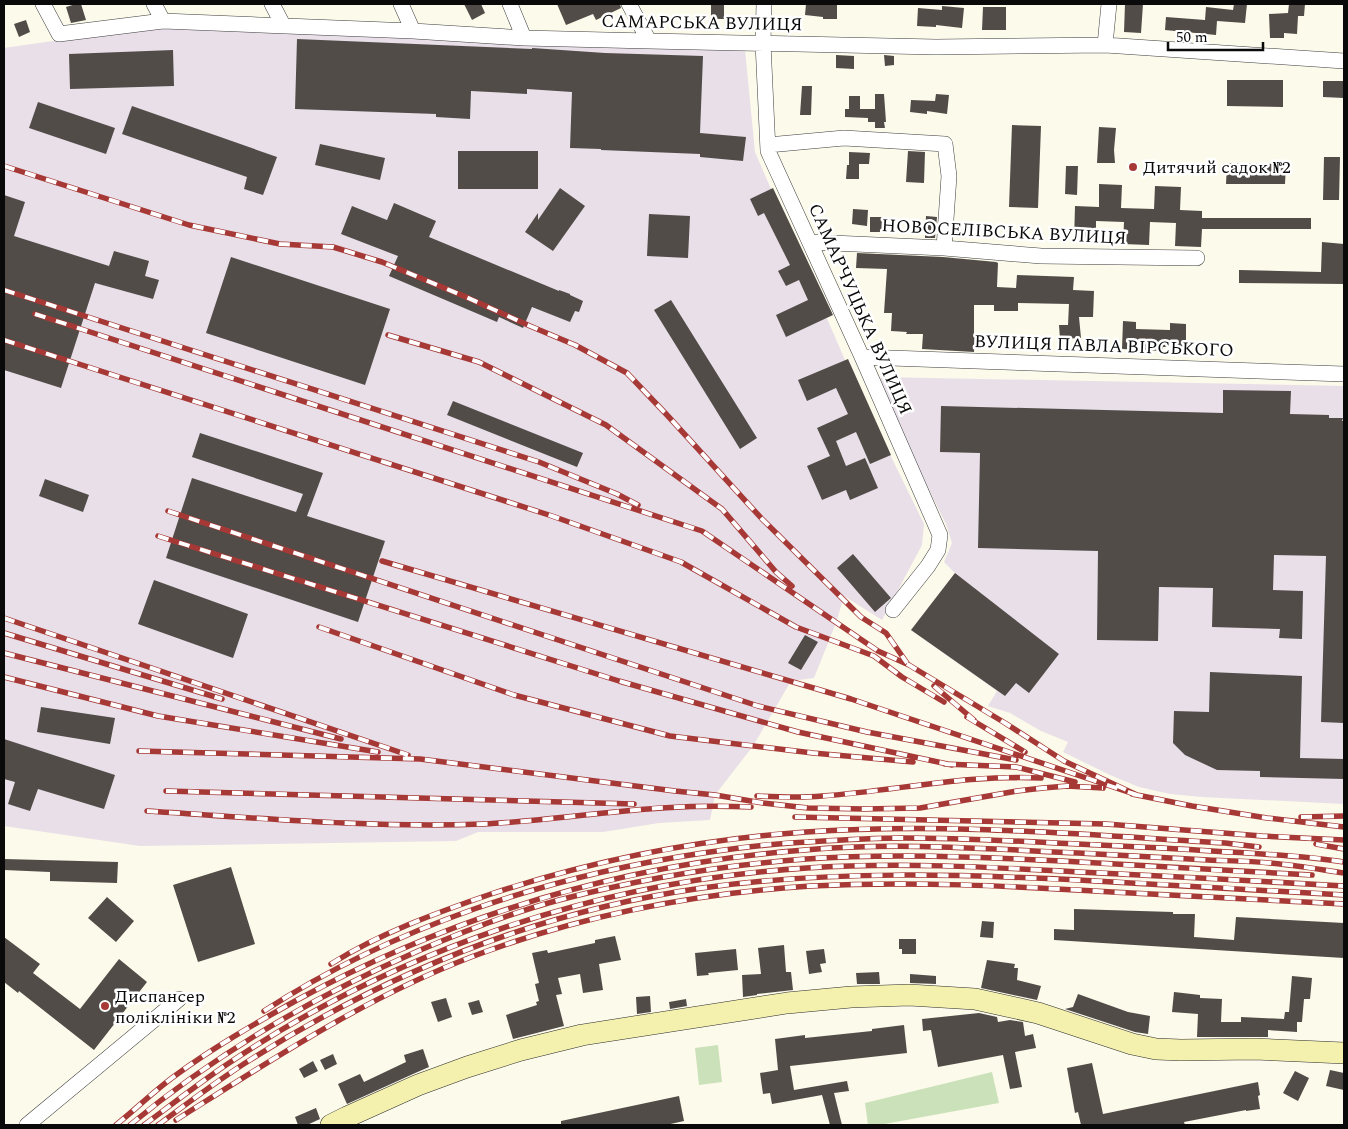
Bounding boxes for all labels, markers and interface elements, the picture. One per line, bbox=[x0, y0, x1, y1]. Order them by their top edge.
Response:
street label: САМАРСЬКА ВУЛИЦЯ bbox=[601, 8, 803, 38]
scale bar bbox=[1168, 20, 1263, 52]
text: 50 m bbox=[1176, 26, 1208, 49]
place label: Дитячий садок №2 bbox=[1143, 154, 1291, 181]
marker: Дитячий садок №2 bbox=[1127, 161, 1139, 173]
street label: САМАРЧУЦЬКА ВУЛИЦЯ bbox=[801, 199, 919, 419]
street label: НОВОСЕЛІВСЬКА ВУЛИЦЯ bbox=[881, 212, 1127, 252]
street label: ВУЛИЦЯ ПАВЛА ВІРСЬКОГО bbox=[974, 328, 1234, 364]
place label: Диспансер поліклініки №2 bbox=[115, 983, 236, 1031]
marker: Диспансер поліклініки №2 bbox=[99, 1000, 111, 1012]

